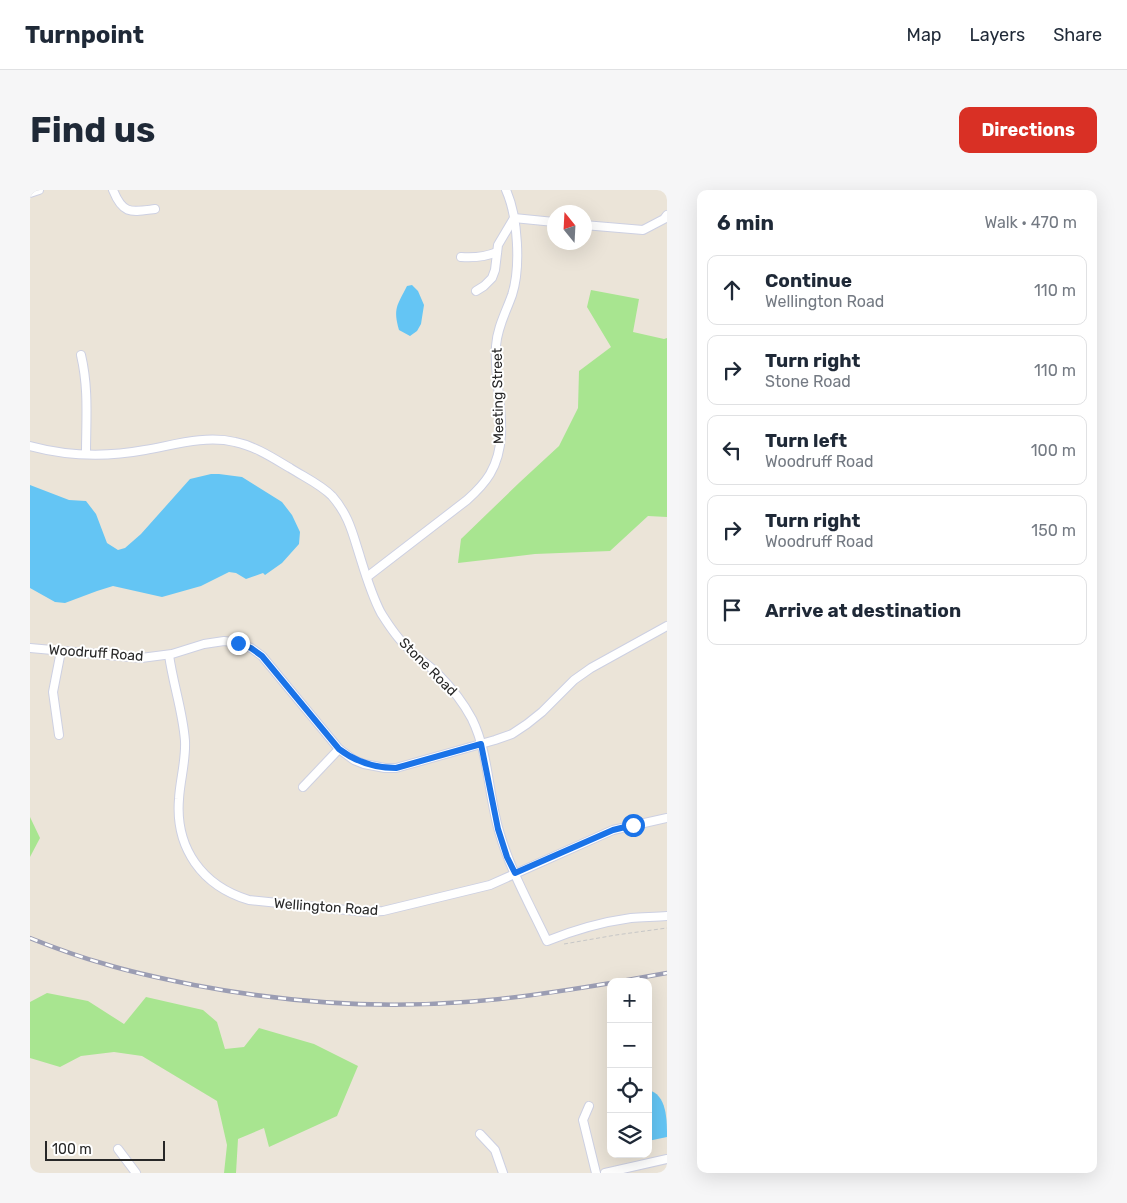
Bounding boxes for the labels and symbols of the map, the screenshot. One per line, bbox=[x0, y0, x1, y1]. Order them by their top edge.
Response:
north arrow bbox=[547, 205, 592, 250]
street label: Meeting Street bbox=[489, 347, 507, 444]
route end bbox=[227, 632, 250, 655]
street label: Stone Road bbox=[395, 634, 461, 700]
street label: Woodruff Road bbox=[48, 641, 144, 665]
route start bbox=[622, 814, 645, 837]
street label: Wellington Road bbox=[273, 895, 379, 919]
scale bar bbox=[45, 1138, 165, 1161]

